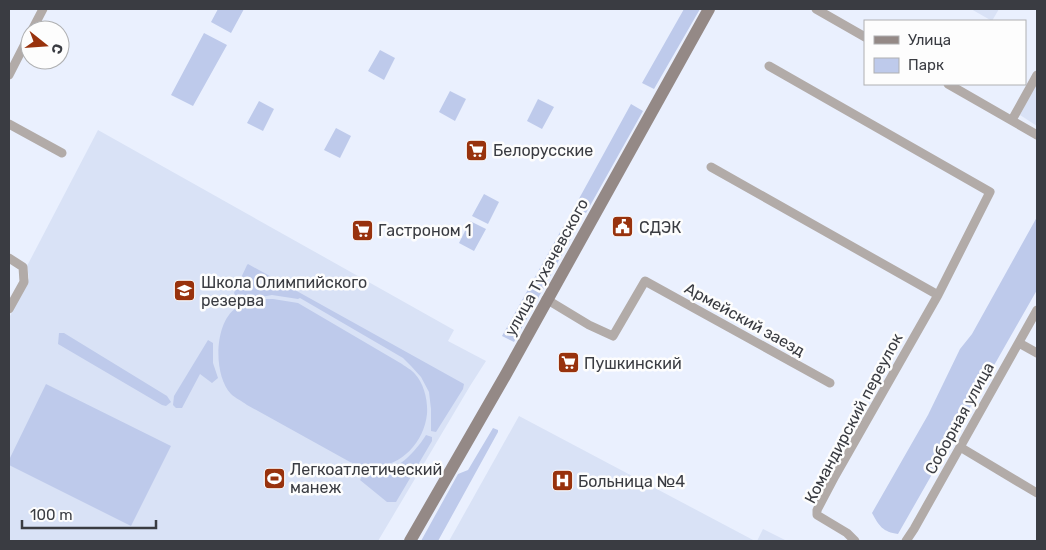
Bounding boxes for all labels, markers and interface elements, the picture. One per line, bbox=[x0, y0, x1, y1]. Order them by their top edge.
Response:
north arrow bbox=[20, 20, 70, 70]
legend bbox=[864, 20, 1026, 85]
text: Улица bbox=[908, 31, 951, 49]
text: С bbox=[47, 41, 67, 56]
text: Парк bbox=[908, 56, 944, 74]
supermarket icon: Белорусские bbox=[465, 138, 489, 162]
place label: Белорусские bbox=[493, 141, 593, 160]
street label: улица Тухачевского bbox=[501, 195, 592, 339]
public building icon: СДЭК bbox=[611, 215, 635, 239]
supermarket icon: Гастроном 1 bbox=[350, 218, 374, 242]
place label: СДЭК bbox=[639, 218, 681, 237]
place label: Гастроном 1 bbox=[378, 221, 472, 240]
place label: Школа Олимпийского резерва bbox=[201, 273, 367, 310]
school or university icon: Школа Олимпийского резерва bbox=[173, 279, 197, 303]
street label: Армейский заезд bbox=[681, 279, 809, 361]
street label: Командирский переулок bbox=[800, 330, 907, 507]
supermarket icon: Пушкинский bbox=[556, 351, 580, 375]
place label: Пушкинский bbox=[584, 354, 682, 373]
street label: Соборная улица bbox=[921, 359, 998, 478]
place label: Легкоатлетический манеж bbox=[290, 460, 442, 497]
sports icon: Легкоатлетический манеж bbox=[262, 466, 286, 490]
hospital icon: Больница №4 bbox=[550, 469, 574, 493]
place label: Больница №4 bbox=[578, 472, 685, 491]
scale bar bbox=[22, 498, 156, 530]
text: 100 m bbox=[30, 506, 72, 524]

